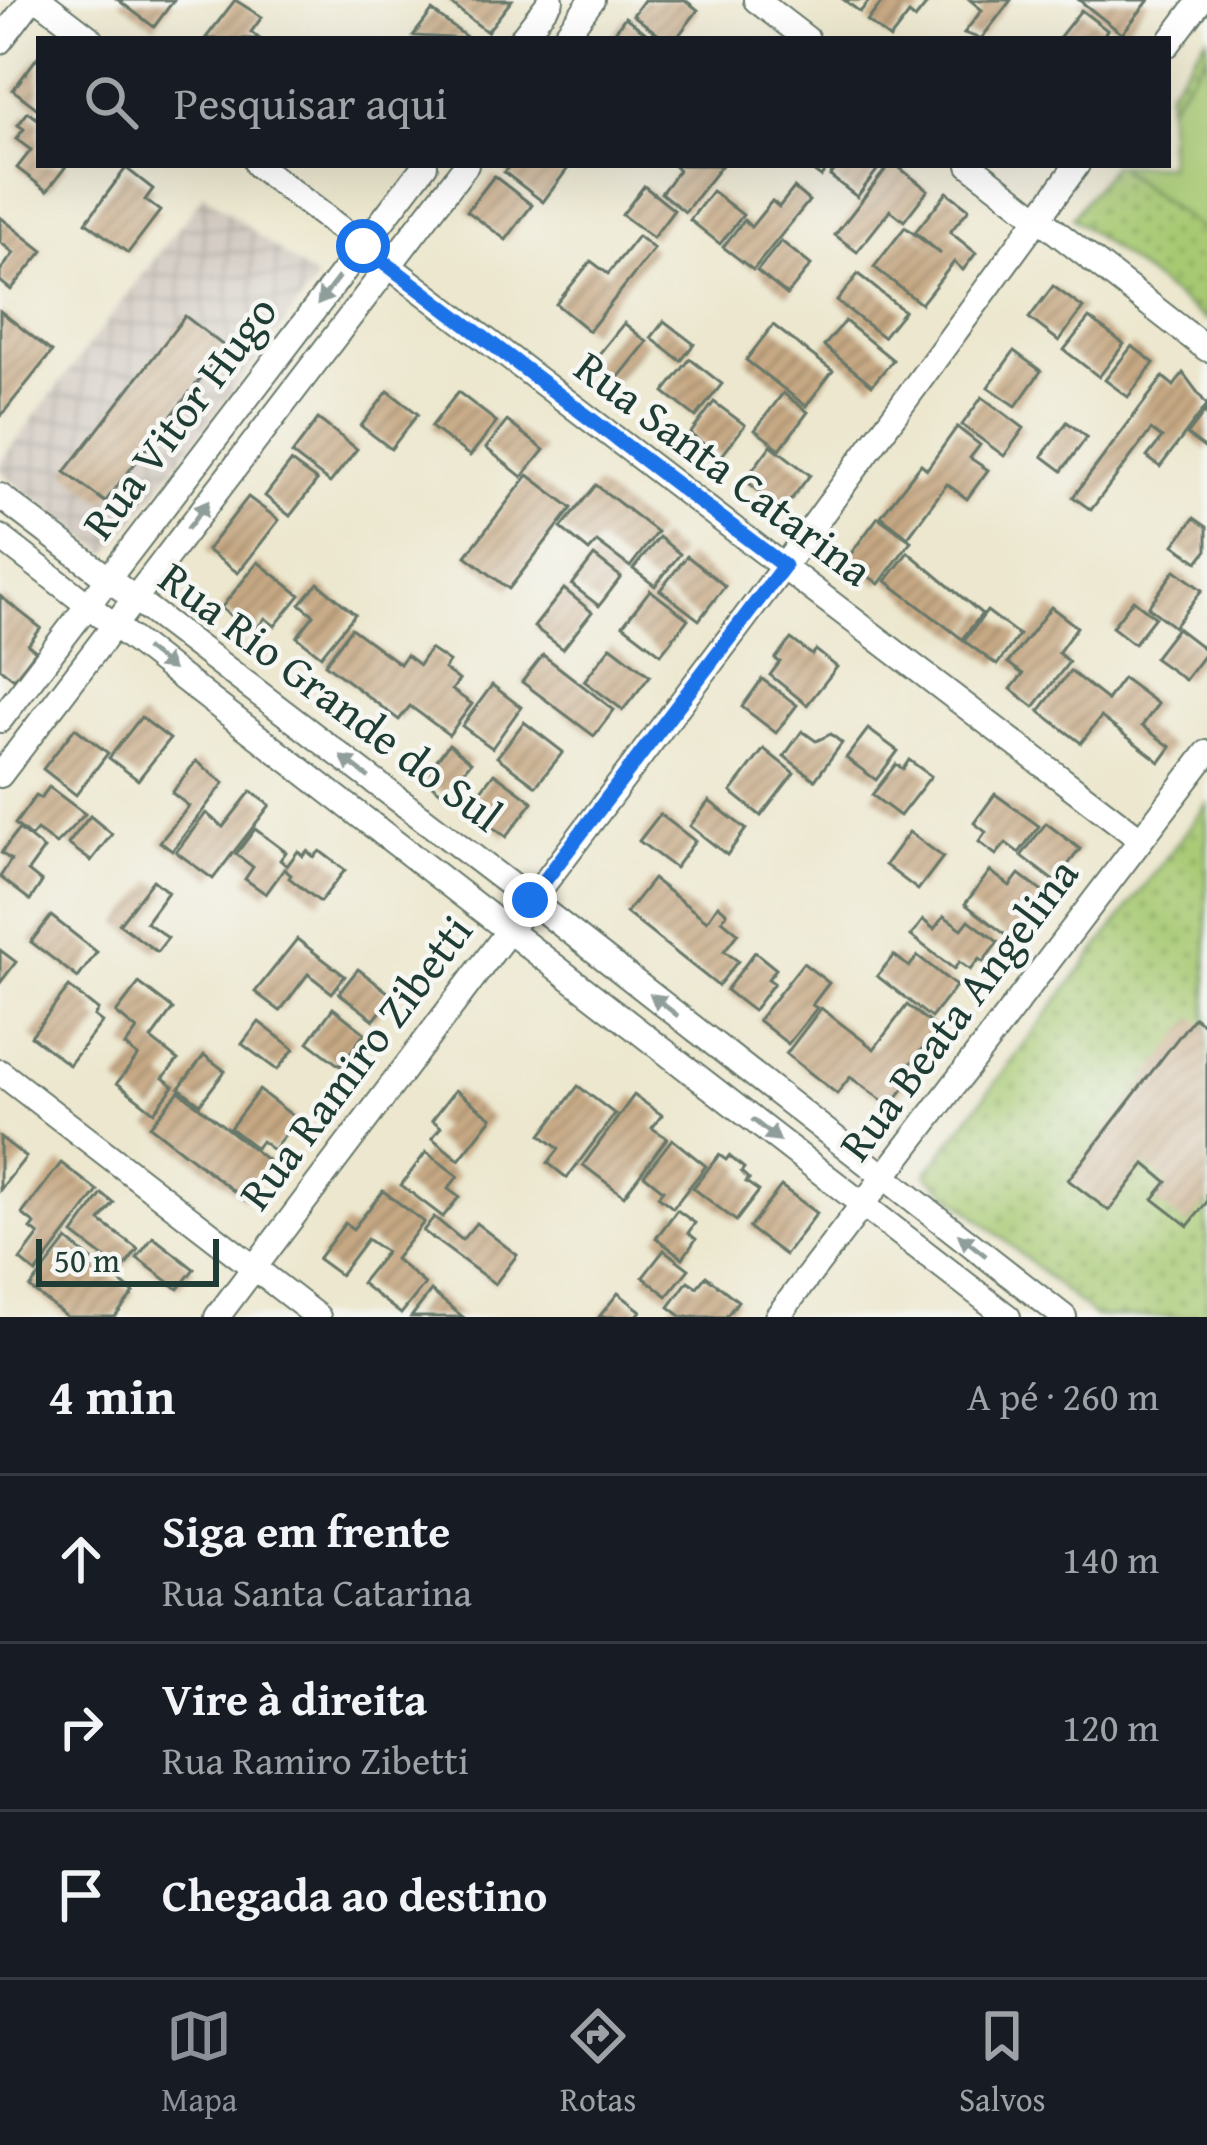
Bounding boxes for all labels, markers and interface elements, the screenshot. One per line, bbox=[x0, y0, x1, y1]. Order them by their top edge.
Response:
search box bbox=[36, 36, 1171, 168]
icon: search bbox=[78, 69, 144, 135]
text: Pesquisar aqui bbox=[174, 70, 447, 135]
route start bbox=[336, 219, 390, 273]
one-way arrow bbox=[316, 276, 341, 307]
street label: Rua Vitor Hugo bbox=[65, 281, 292, 552]
street label: Rua Santa Catarina bbox=[562, 334, 887, 601]
one-way arrow bbox=[186, 499, 210, 531]
street label: Rua Rio Grande do Sul bbox=[146, 545, 517, 846]
one-way arrow bbox=[144, 647, 175, 671]
one-way arrow bbox=[340, 756, 371, 780]
street label: Rua Beata Angelina bbox=[822, 844, 1093, 1174]
route end bbox=[503, 873, 557, 927]
street label: Rua Ramiro Zibetti bbox=[222, 901, 487, 1223]
one-way arrow bbox=[649, 993, 680, 1018]
one-way arrow bbox=[751, 1117, 782, 1142]
scale bar bbox=[36, 1233, 219, 1286]
one-way arrow bbox=[956, 1233, 987, 1258]
text: 50 m bbox=[54, 1236, 120, 1284]
text: 4 min bbox=[48, 1358, 175, 1433]
text: A pé · 260 m bbox=[967, 1367, 1159, 1424]
text: Siga em frente bbox=[162, 1498, 450, 1563]
icon: ahead bbox=[48, 1526, 114, 1592]
text: 140 m bbox=[1062, 1530, 1159, 1587]
text: Rua Santa Catarina bbox=[162, 1563, 472, 1620]
text: Vire à direita bbox=[162, 1666, 427, 1731]
icon: right bbox=[48, 1694, 114, 1760]
text: 120 m bbox=[1062, 1698, 1159, 1755]
text: Rua Ramiro Zibetti bbox=[162, 1731, 469, 1788]
icon: arrive bbox=[48, 1862, 114, 1928]
text: Chegada ao destino bbox=[162, 1862, 547, 1927]
tab: Mapa bbox=[161, 2003, 237, 2123]
tab: Rotas bbox=[560, 2003, 636, 2123]
tab: Salvos bbox=[959, 2003, 1046, 2123]

